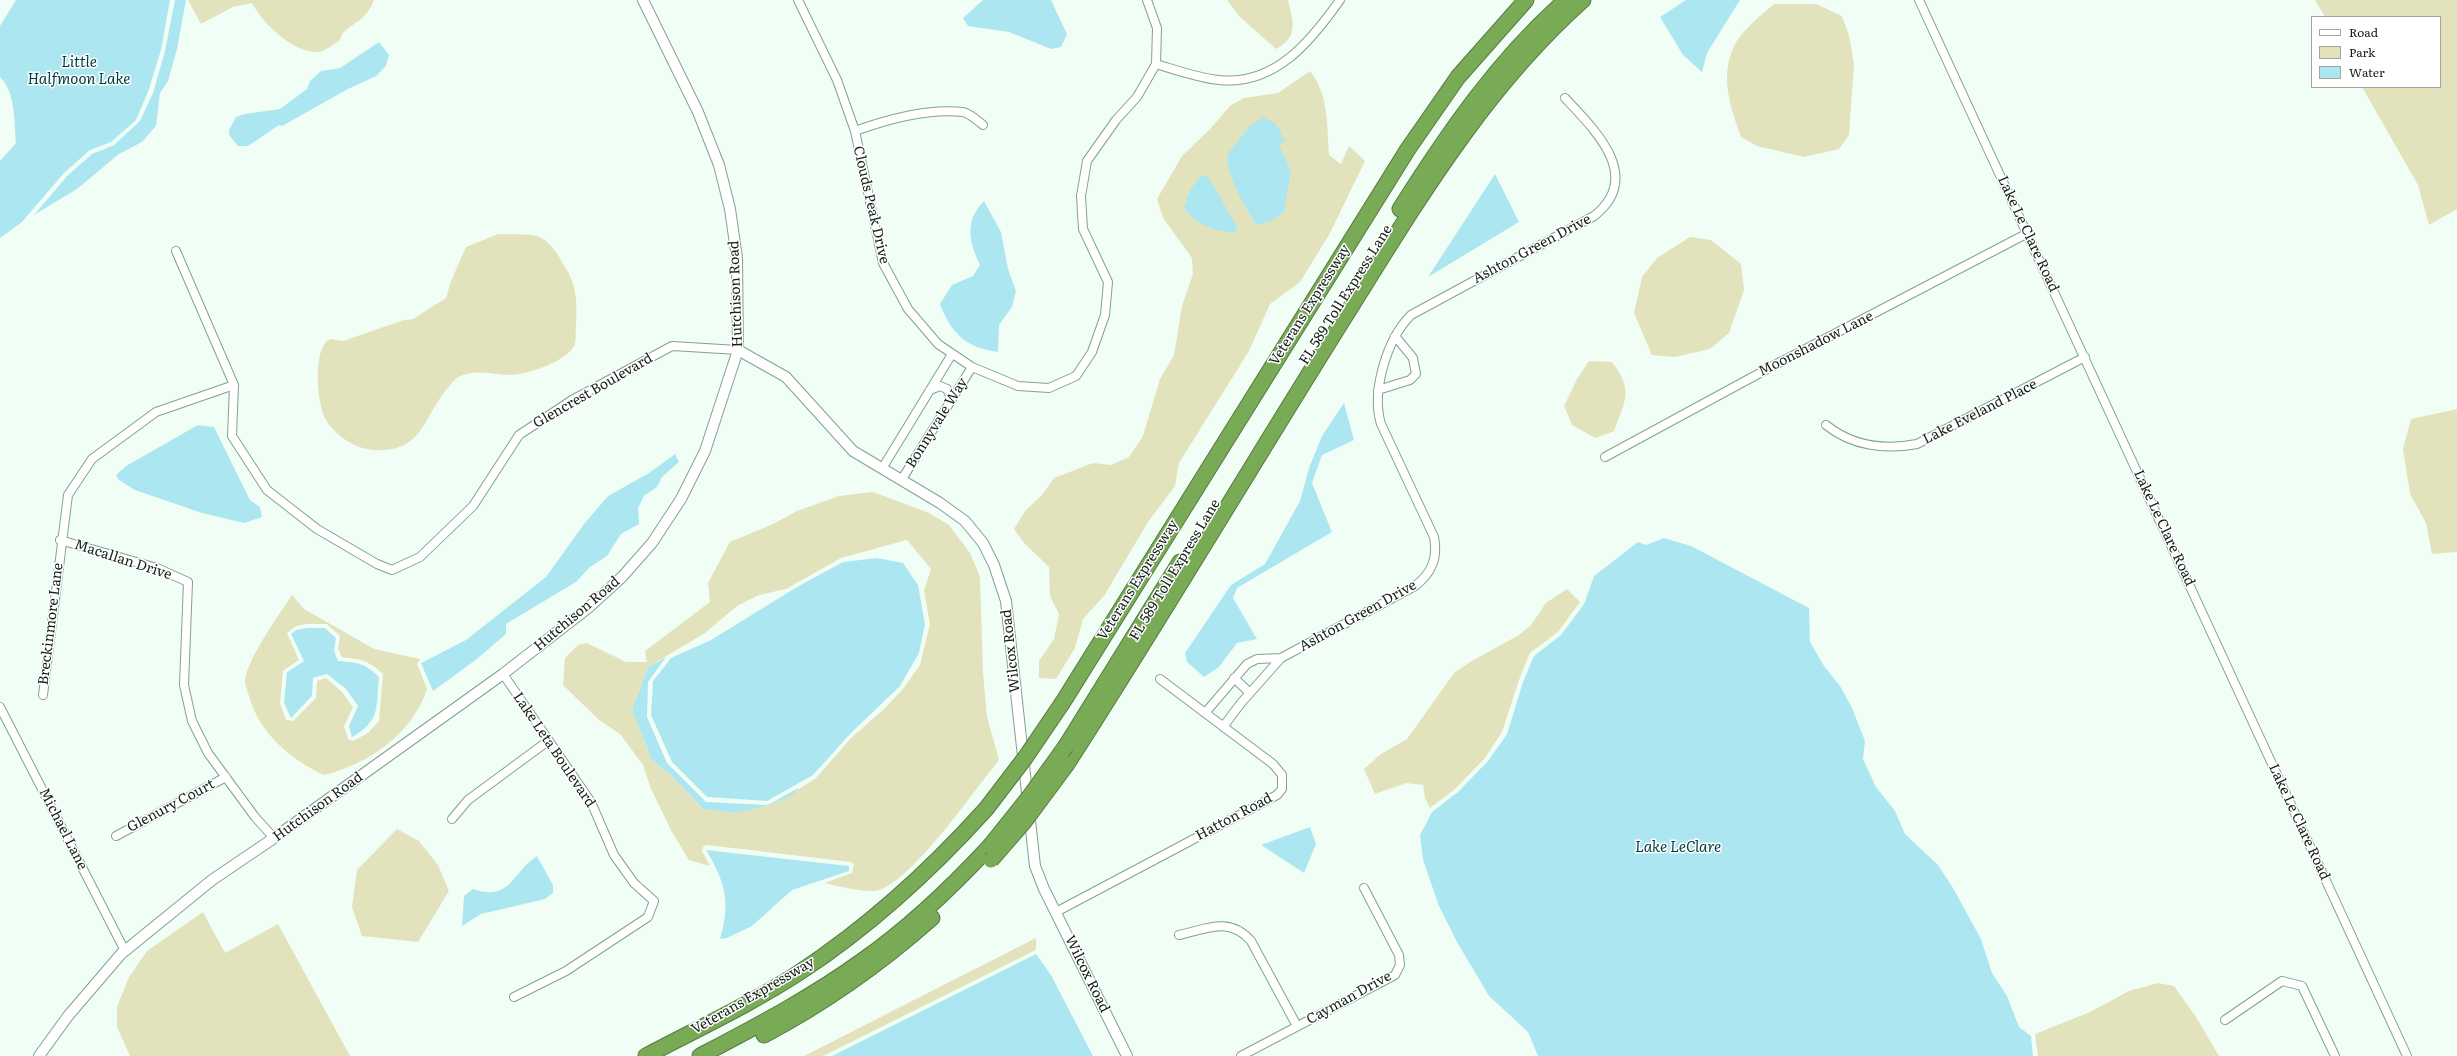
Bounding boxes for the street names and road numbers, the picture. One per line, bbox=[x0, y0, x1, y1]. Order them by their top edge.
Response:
street label: Clouds Peak Drive bbox=[849, 145, 893, 265]
street label: Lake Le Clare Road bbox=[1994, 173, 2062, 295]
street label: Ashton Green Drive bbox=[1470, 211, 1594, 287]
street label: FL 589 Toll Express Lane bbox=[1296, 222, 1396, 368]
street label: Hutchison Road bbox=[726, 240, 746, 348]
street label: Veterans Expressway bbox=[1266, 241, 1354, 369]
street label: Moonshadow Lane bbox=[1756, 308, 1876, 380]
street label: Glencrest Boulevard bbox=[530, 350, 656, 432]
street label: Bonnyvale Way bbox=[903, 375, 971, 471]
street label: Lake Eveland Place bbox=[1920, 376, 2040, 448]
street label: Lake Le Clare Road bbox=[2130, 467, 2198, 589]
street label: FL 589 Toll Express Lane bbox=[1126, 496, 1224, 644]
street label: Veterans Expressway bbox=[1094, 516, 1182, 644]
street label: Macallan Drive bbox=[72, 536, 174, 584]
street label: Breckinmore Lane bbox=[35, 562, 67, 686]
street label: Hutchison Road bbox=[531, 573, 623, 655]
street label: Ashton Green Drive bbox=[1296, 577, 1420, 655]
street label: Wilcox Road bbox=[998, 608, 1024, 694]
street label: Lake Leta Boulevard bbox=[509, 689, 599, 811]
street label: Lake Le Clare Road bbox=[2265, 761, 2333, 883]
street label: Hutchison Road bbox=[270, 769, 366, 845]
street label: Glenury Court bbox=[124, 776, 218, 836]
street label: Michael Lane bbox=[35, 785, 91, 873]
street label: Hatton Road bbox=[1193, 790, 1275, 844]
street label: Wilcox Road bbox=[1061, 933, 1113, 1015]
street label: Veterans Expressway bbox=[688, 954, 818, 1038]
street label: Cayman Drive bbox=[1304, 968, 1394, 1028]

